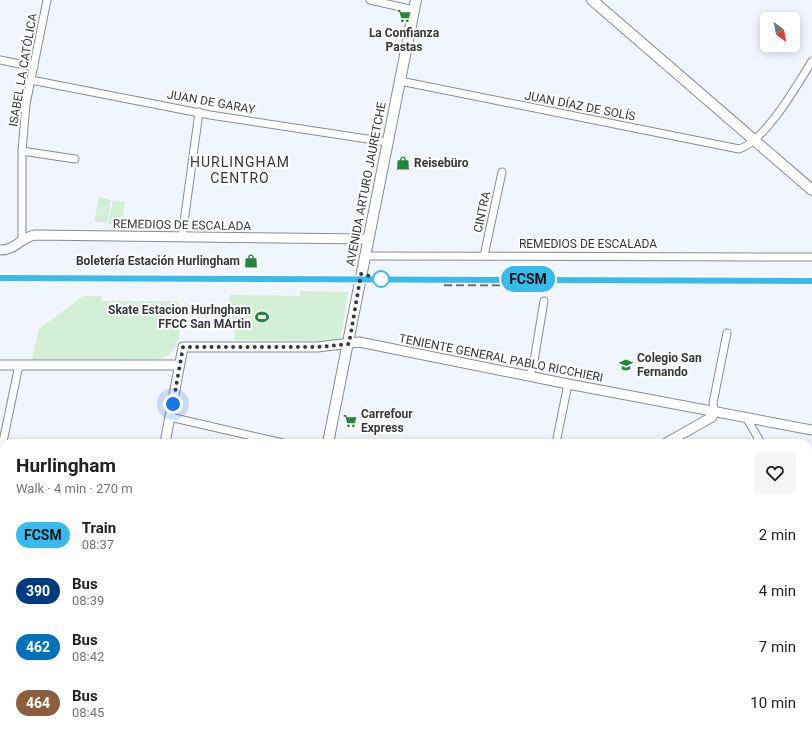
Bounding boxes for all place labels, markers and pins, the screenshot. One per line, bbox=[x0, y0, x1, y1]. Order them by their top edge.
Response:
supermarket icon: La Confianza Pastas bbox=[396, 8, 412, 24]
place label: La Confianza Pastas bbox=[369, 26, 440, 54]
shop icon: Reisebüro bbox=[395, 155, 411, 171]
place label: Reisebüro bbox=[414, 156, 469, 170]
shop icon: Boletería Estación Hurlingham bbox=[243, 253, 259, 269]
place label: Boletería Estación Hurlingham bbox=[76, 254, 240, 268]
unlabelled marker bbox=[372, 270, 390, 288]
place label: Skate Estacion Hurlngham FFCC San MArtin bbox=[108, 303, 251, 331]
sports icon: Skate Estacion Hurlngham FFCC San MArtin bbox=[254, 309, 270, 325]
place label: Colegio San Fernando bbox=[637, 351, 702, 379]
school or university icon: Colegio San Fernando bbox=[618, 357, 634, 373]
place label: Carrefour Express bbox=[361, 407, 413, 435]
supermarket icon: Carrefour Express bbox=[342, 413, 358, 429]

